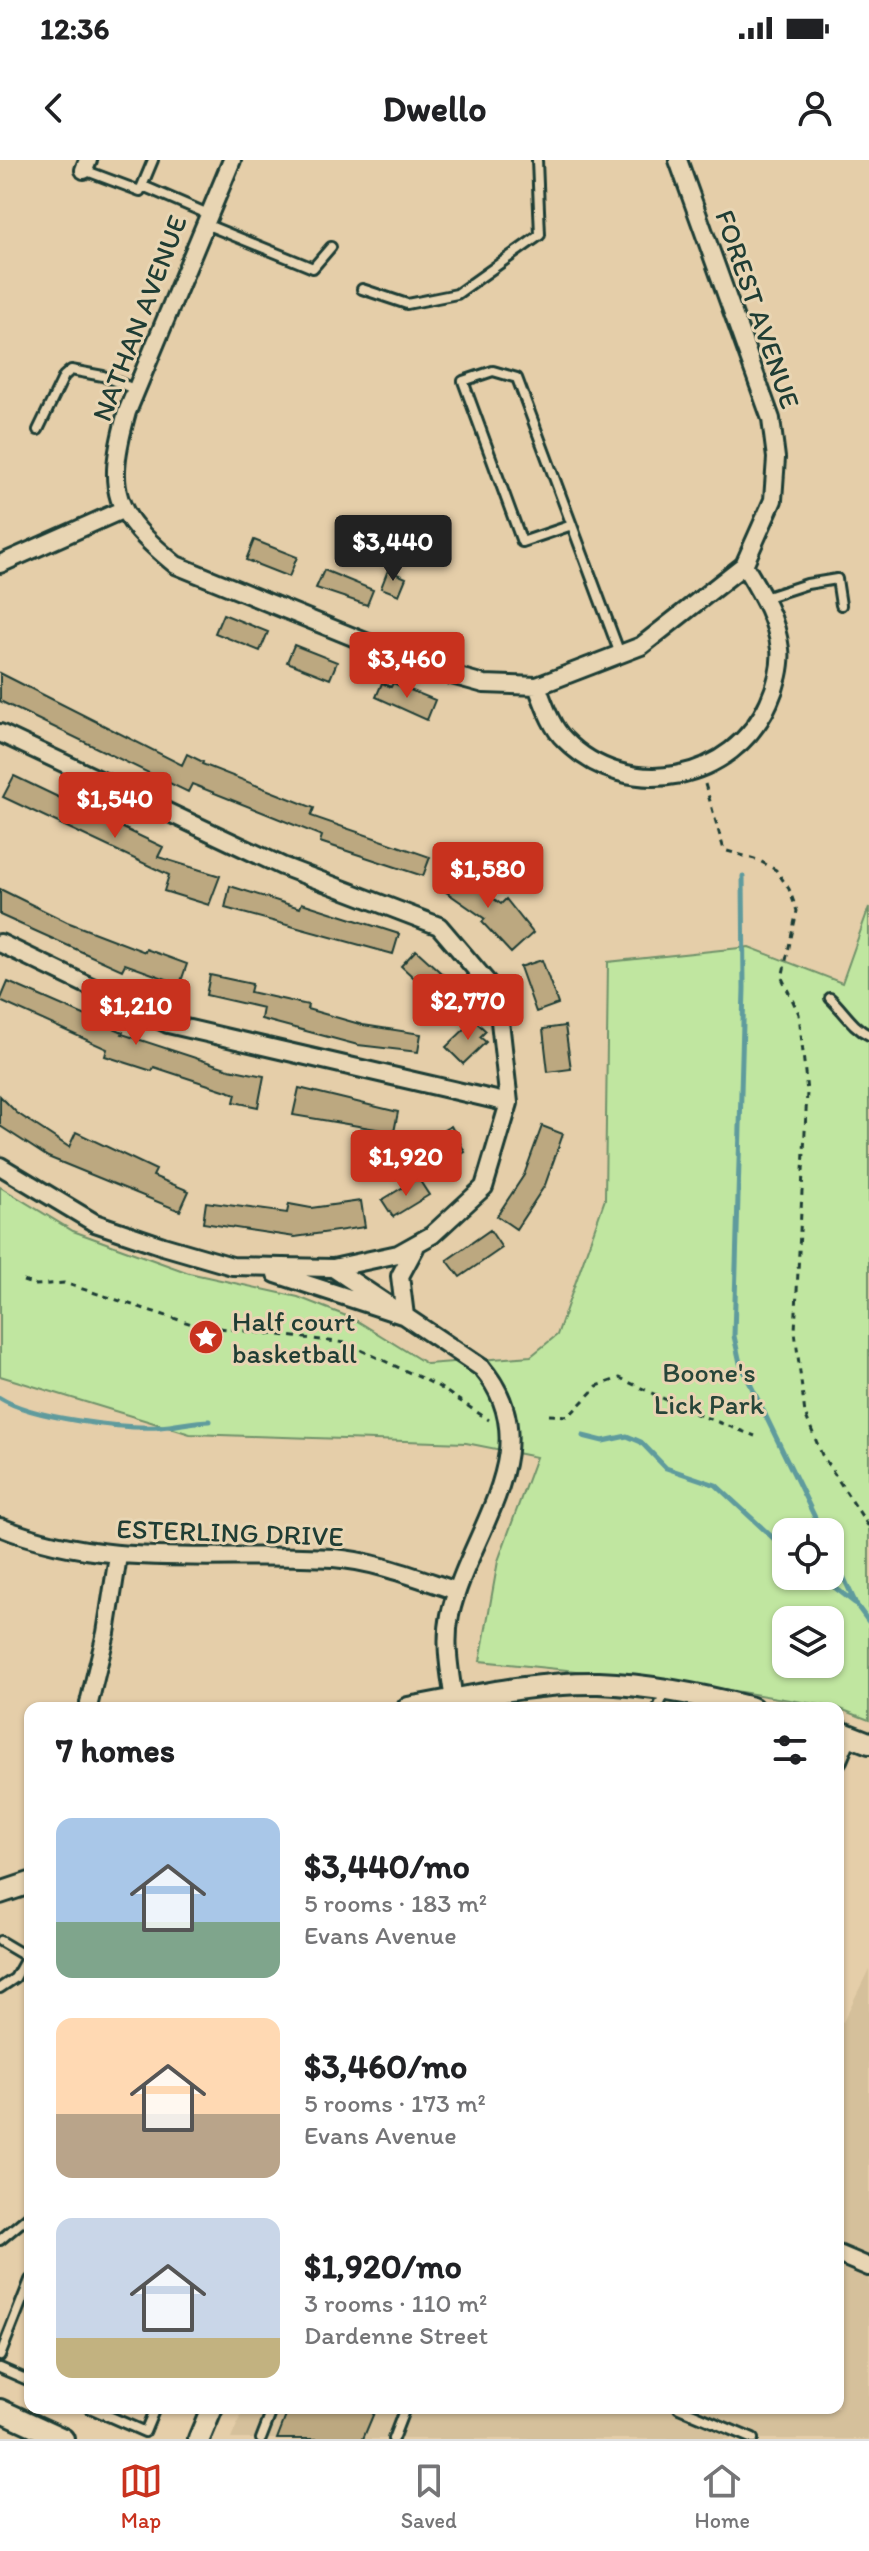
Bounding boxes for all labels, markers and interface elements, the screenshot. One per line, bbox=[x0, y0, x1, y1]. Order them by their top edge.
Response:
text: 12:36 bbox=[40, 10, 109, 47]
icon: back bbox=[32, 86, 76, 130]
icon: person bbox=[793, 86, 837, 130]
text: Dwello bbox=[382, 87, 487, 130]
street label: FOREST AVENUE bbox=[708, 205, 808, 413]
street label: NATHAN AVENUE bbox=[84, 210, 194, 426]
pin: $3,440 bbox=[328, 515, 458, 583]
text: $3,440 bbox=[353, 525, 433, 557]
pin: $3,460 bbox=[342, 632, 472, 700]
text: $3,460 bbox=[368, 642, 446, 674]
pin: $1,540 bbox=[50, 772, 180, 840]
text: $1,540 bbox=[77, 782, 153, 814]
pin: $1,580 bbox=[423, 842, 553, 910]
text: $1,580 bbox=[450, 852, 526, 884]
pin: $2,770 bbox=[403, 974, 533, 1042]
pin: $1,210 bbox=[71, 979, 201, 1047]
text: $2,770 bbox=[431, 984, 505, 1016]
text: $1,210 bbox=[99, 989, 173, 1021]
pin: $1,920 bbox=[341, 1130, 471, 1198]
text: $1,920 bbox=[369, 1140, 443, 1172]
place label: Half court basketball bbox=[232, 1304, 357, 1370]
place icon: Half court basketball bbox=[187, 1318, 225, 1356]
park label: Boone's Lick Park bbox=[654, 1355, 765, 1421]
street label: ESTERLING DRIVE bbox=[116, 1511, 344, 1553]
map controls bbox=[772, 1518, 844, 1678]
button: locate bbox=[772, 1518, 844, 1590]
button: layers bbox=[772, 1606, 844, 1678]
icon: filters bbox=[768, 1728, 812, 1772]
text: 7 homes bbox=[56, 1730, 175, 1771]
text: $3,440/mo bbox=[304, 1846, 470, 1887]
icon: home bbox=[120, 1850, 216, 1946]
text: 5 rooms · 183 m² bbox=[304, 1887, 487, 1919]
text: Evans Avenue bbox=[304, 1919, 457, 1951]
text: $3,460/mo bbox=[304, 2046, 467, 2087]
icon: home bbox=[120, 2050, 216, 2146]
text: 5 rooms · 173 m² bbox=[304, 2087, 486, 2119]
text: Evans Avenue bbox=[304, 2119, 457, 2151]
text: $1,920/mo bbox=[304, 2246, 462, 2287]
icon: home bbox=[120, 2250, 216, 2346]
text: 3 rooms · 110 m² bbox=[304, 2287, 487, 2319]
text: Dardenne Street bbox=[304, 2319, 488, 2351]
tab: Map bbox=[119, 2459, 163, 2534]
tab: Saved bbox=[401, 2459, 457, 2534]
tab: Home bbox=[695, 2459, 750, 2534]

